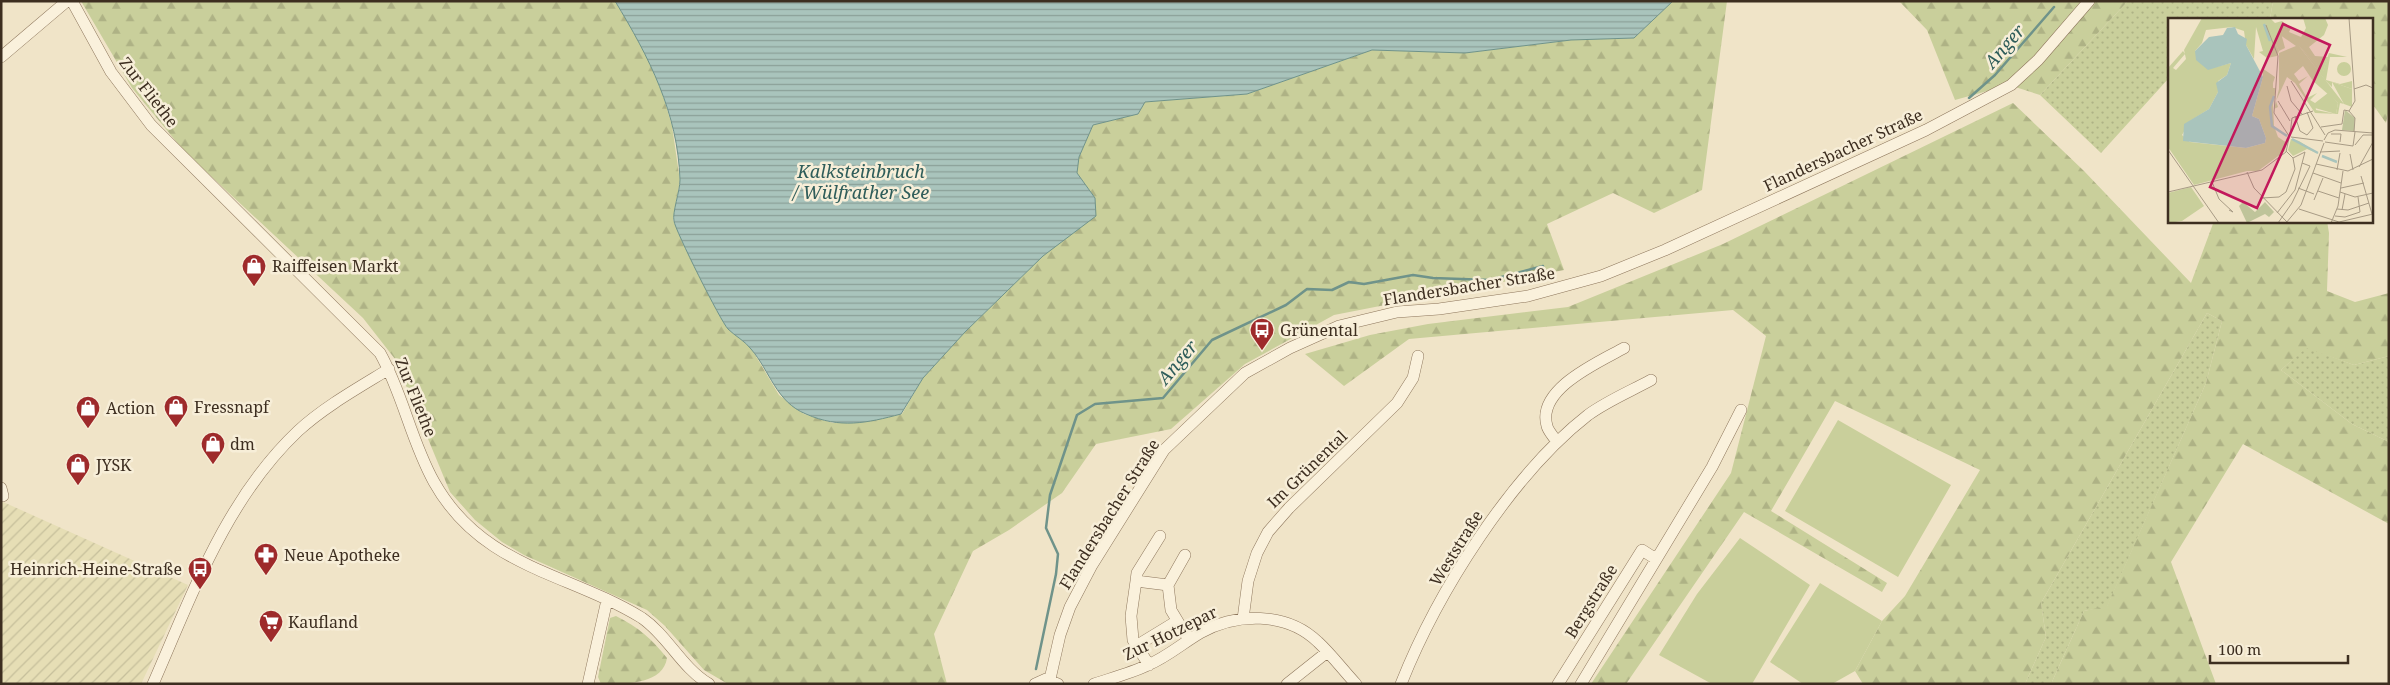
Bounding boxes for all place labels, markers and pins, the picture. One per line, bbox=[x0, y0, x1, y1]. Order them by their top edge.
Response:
shop icon: Raiffeisen Markt bbox=[241, 253, 267, 287]
place label: Raiffeisen Markt bbox=[272, 255, 399, 277]
bus stop icon: Grünental bbox=[1249, 317, 1275, 351]
place label: Grünental bbox=[1280, 319, 1358, 341]
shop icon: Fressnapf bbox=[163, 394, 189, 428]
shop icon: Action bbox=[75, 395, 101, 429]
place label: Fressnapf bbox=[194, 396, 271, 418]
place label: Action bbox=[106, 397, 155, 419]
shop icon: dm bbox=[200, 431, 226, 465]
place label: dm bbox=[230, 433, 255, 455]
shop icon: JYSK bbox=[65, 452, 91, 486]
place label: JYSK bbox=[95, 454, 132, 476]
pharmacy icon: Neue Apotheke bbox=[253, 542, 279, 576]
place label: Neue Apotheke bbox=[284, 544, 400, 566]
bus stop icon: Heinrich-Heine-Straße bbox=[187, 556, 213, 590]
place label: Heinrich-Heine-Straße bbox=[10, 558, 182, 580]
supermarket icon: Kaufland bbox=[258, 609, 284, 643]
place label: Kaufland bbox=[288, 611, 358, 633]

